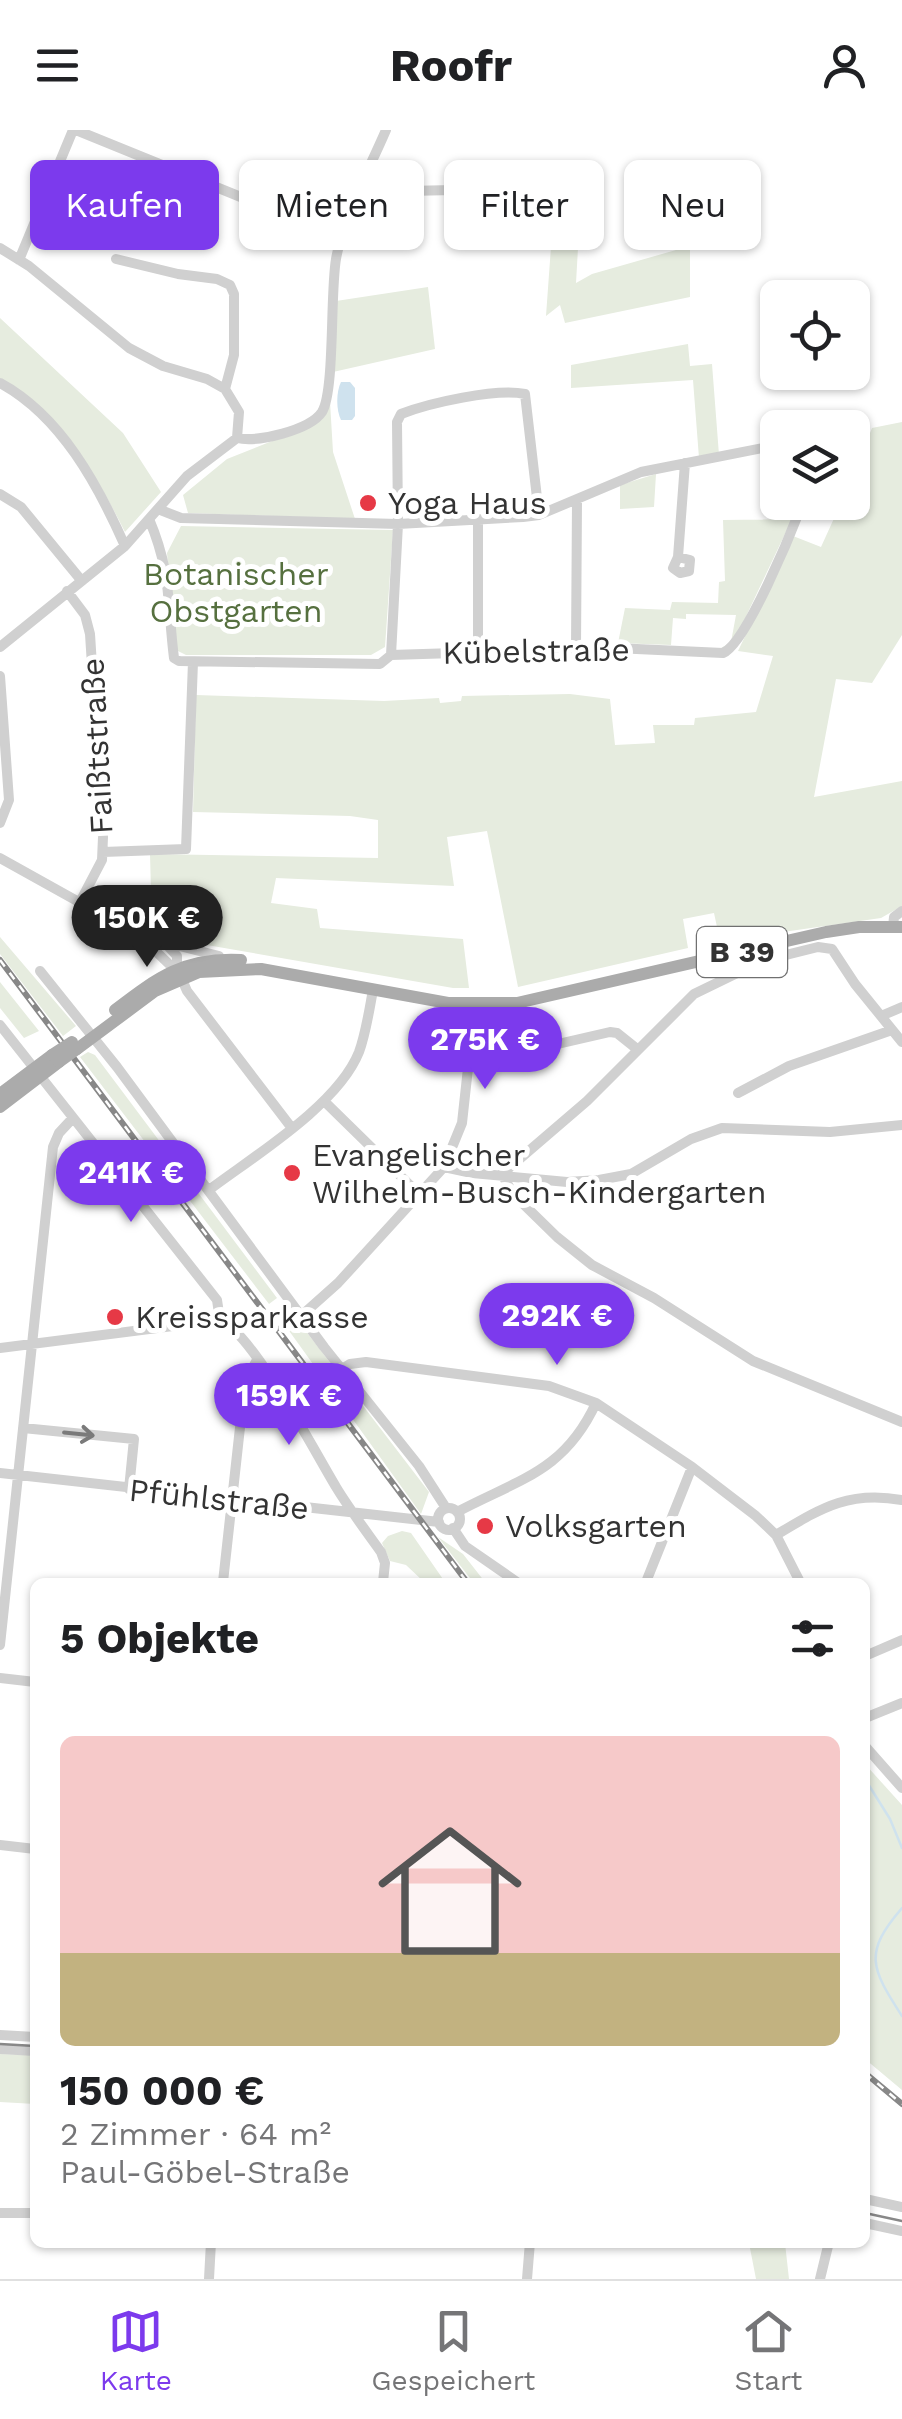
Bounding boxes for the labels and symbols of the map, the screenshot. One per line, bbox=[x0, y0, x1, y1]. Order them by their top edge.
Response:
place label: Yoga Haus bbox=[388, 484, 547, 522]
marker: Yoga Haus bbox=[357, 492, 379, 514]
park label: Botanischer Obstgarten bbox=[143, 555, 329, 630]
street label: Kübelstraße bbox=[442, 630, 630, 672]
street label: Faißtstraße bbox=[73, 657, 121, 835]
pin: 150K € bbox=[66, 885, 228, 970]
road number: B 39 bbox=[697, 927, 787, 977]
pin: 275K € bbox=[404, 1007, 566, 1092]
place label: Evangelischer Wilhelm-Busch-Kindergarten bbox=[312, 1136, 767, 1211]
pin: 241K € bbox=[50, 1140, 212, 1225]
marker: Evangelischer Wilhelm-Busch-Kindergarten bbox=[281, 1162, 303, 1184]
pin: 292K € bbox=[476, 1283, 638, 1368]
place label: Kreissparkasse bbox=[135, 1298, 369, 1336]
marker: Kreissparkasse bbox=[104, 1306, 126, 1328]
pin: 159K € bbox=[208, 1363, 370, 1448]
one-way arrow bbox=[62, 1424, 94, 1443]
street label: Pfühlstraße bbox=[127, 1471, 311, 1527]
place label: Volksgarten bbox=[505, 1507, 687, 1545]
marker: Volksgarten bbox=[474, 1515, 496, 1537]

